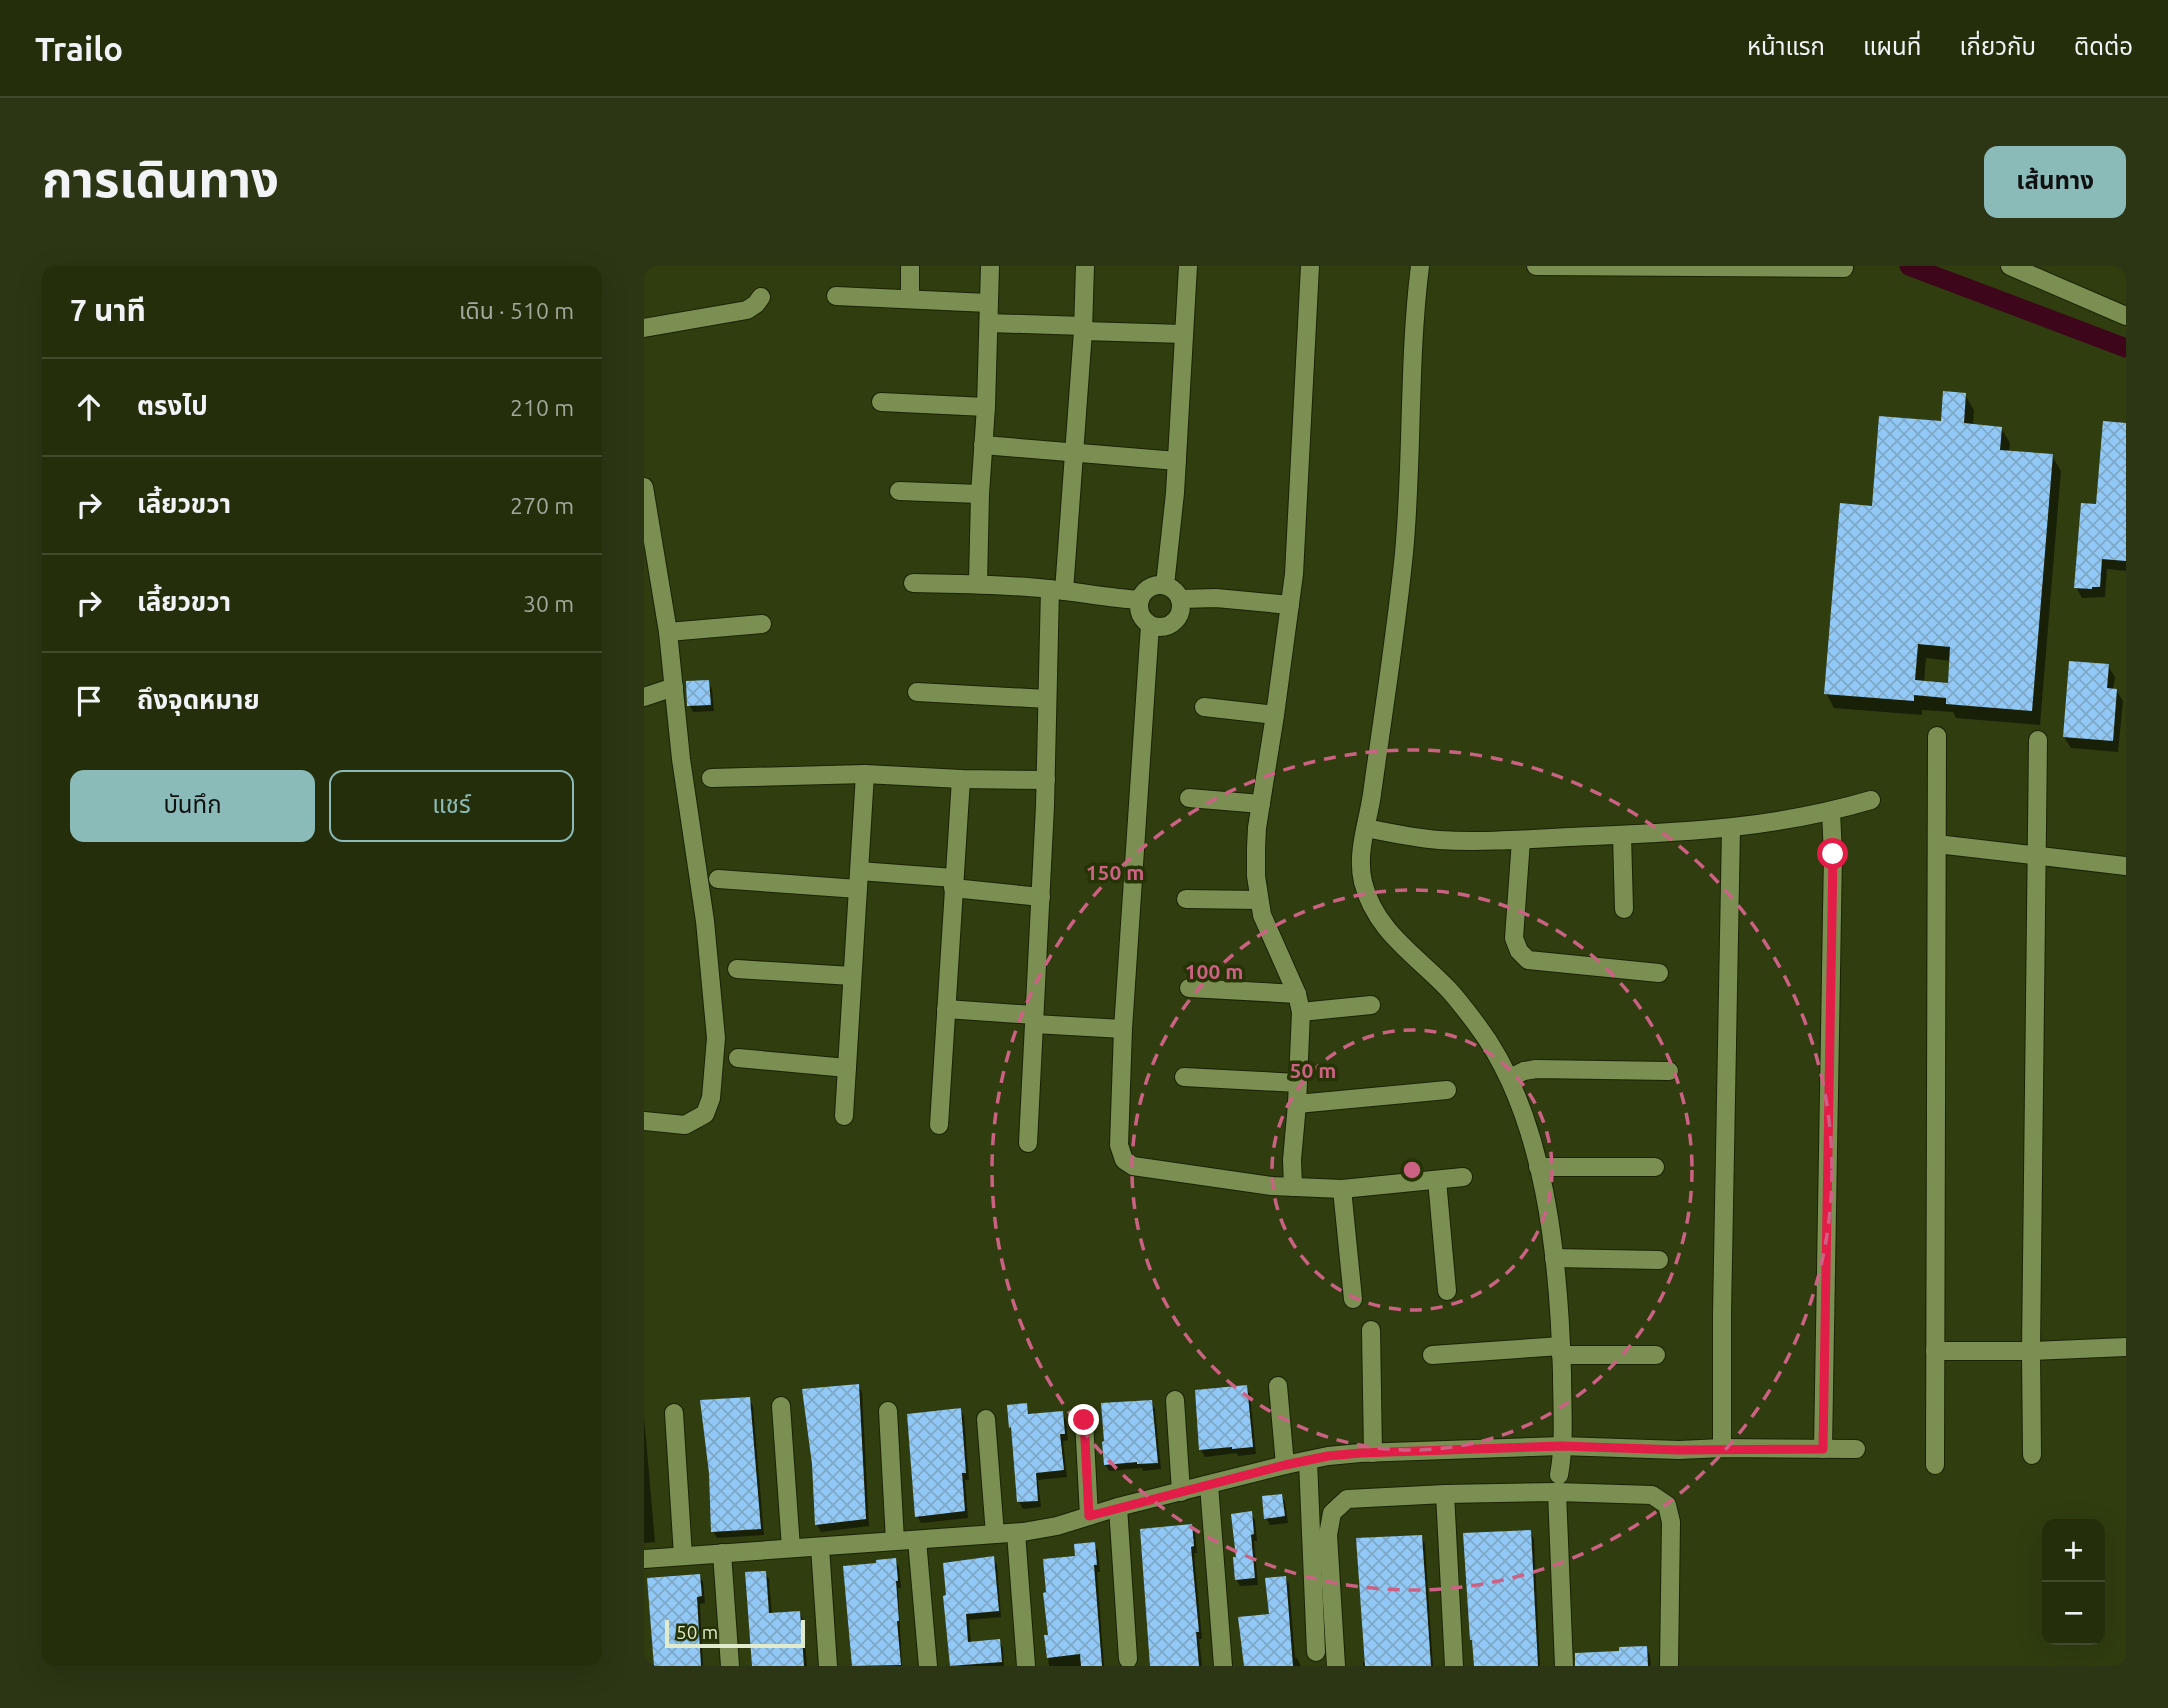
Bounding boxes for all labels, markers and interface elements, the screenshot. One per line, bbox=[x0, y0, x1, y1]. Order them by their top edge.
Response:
text: Trailo bbox=[35, 30, 123, 67]
text: หน้าแรก bbox=[1747, 33, 1825, 60]
text: แผนที่ bbox=[1863, 33, 1921, 60]
text: เกี่ยวกับ bbox=[1959, 33, 2036, 60]
text: ติดต่อ bbox=[2074, 33, 2133, 60]
button: เส้นทาง bbox=[1984, 146, 2126, 218]
text: การเดินทาง bbox=[42, 151, 279, 206]
text: 7 นาที bbox=[70, 293, 146, 327]
text: เดิน · 510 m bbox=[459, 298, 574, 323]
icon: ahead bbox=[70, 388, 108, 426]
text: ตรงไป bbox=[137, 391, 208, 420]
text: 210 m bbox=[510, 395, 574, 420]
icon: right bbox=[70, 486, 108, 524]
text: เลี้ยวขวา bbox=[137, 489, 231, 518]
text: 270 m bbox=[510, 493, 574, 518]
icon: right bbox=[70, 584, 108, 622]
text: เลี้ยวขวา bbox=[137, 587, 231, 616]
text: 30 m bbox=[523, 591, 574, 616]
icon: arrive bbox=[70, 682, 108, 720]
text: ถึงจุดหมาย bbox=[137, 685, 260, 714]
button: บันทึก bbox=[70, 770, 315, 842]
button: แชร์ bbox=[329, 770, 574, 842]
route start bbox=[1817, 838, 1848, 869]
text: 150 m bbox=[1086, 860, 1144, 884]
text: 100 m bbox=[1185, 959, 1243, 983]
text: 50 m bbox=[1290, 1058, 1336, 1082]
centre of rings bbox=[1400, 1158, 1424, 1182]
route end bbox=[1068, 1404, 1099, 1435]
map controls bbox=[2042, 1519, 2105, 1645]
button: + bbox=[2042, 1519, 2105, 1582]
button: − bbox=[2042, 1582, 2105, 1645]
scale bar bbox=[665, 1617, 805, 1649]
text: 50 m bbox=[676, 1621, 718, 1643]

